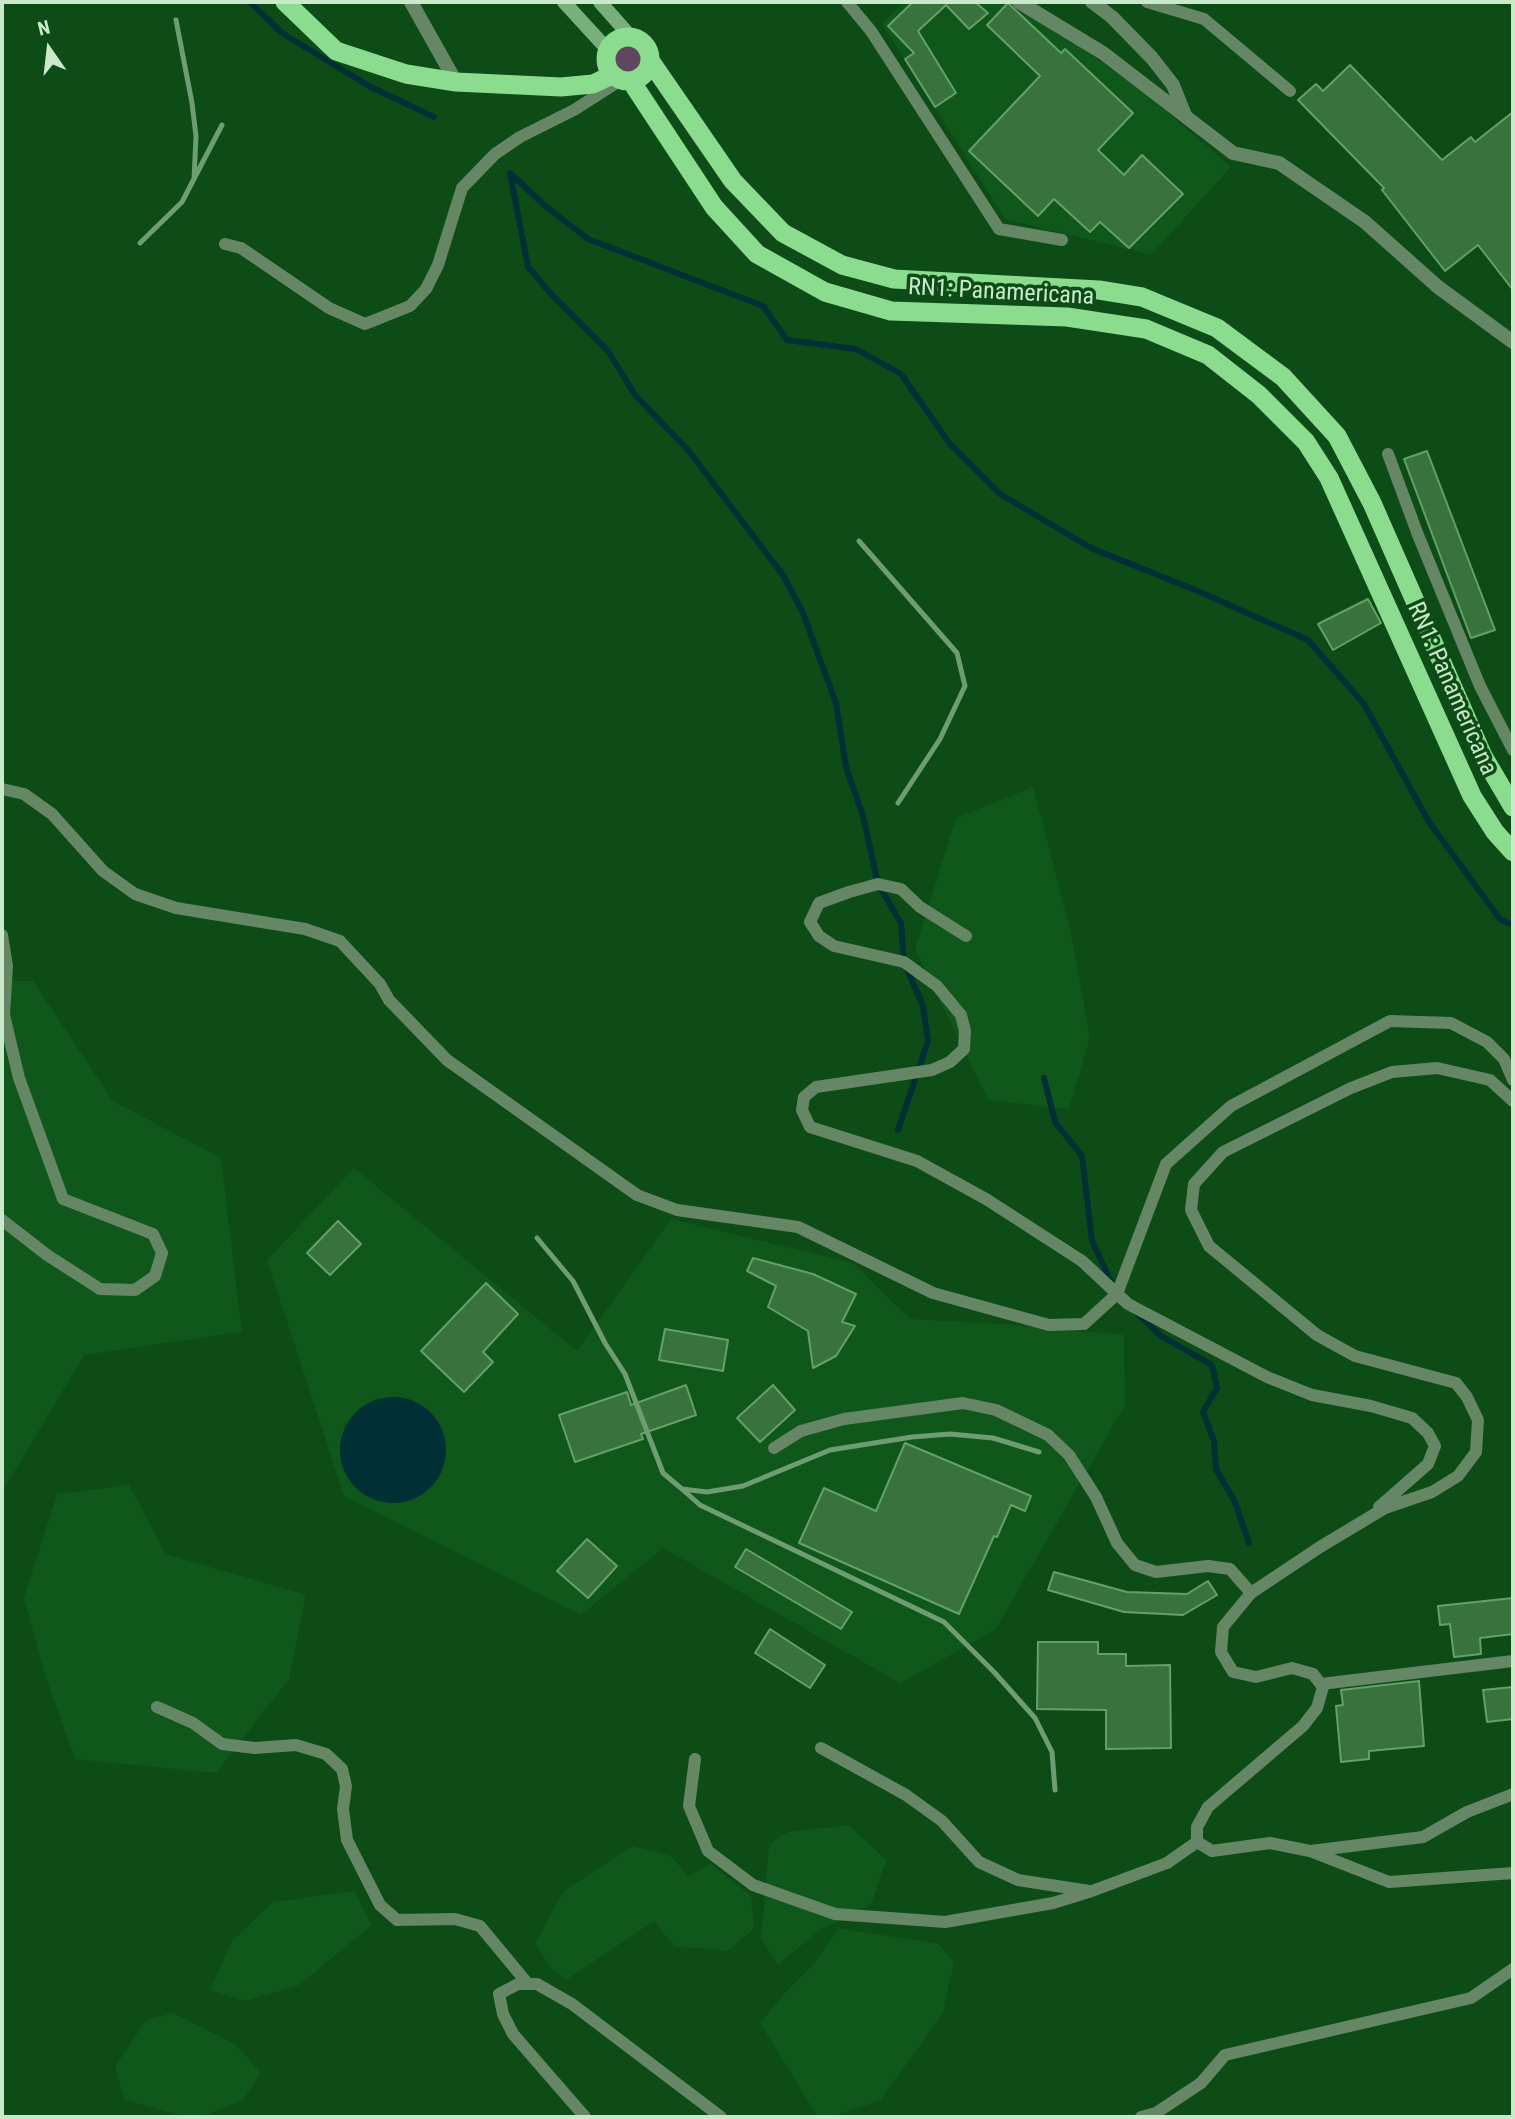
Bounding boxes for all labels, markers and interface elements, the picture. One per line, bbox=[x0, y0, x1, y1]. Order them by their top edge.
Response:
north arrow bbox=[14, 14, 84, 84]
text: N bbox=[35, 16, 52, 41]
street label: RN1: Panamericana bbox=[907, 274, 1095, 312]
street label: RN1: Panamericana bbox=[1400, 598, 1502, 780]

